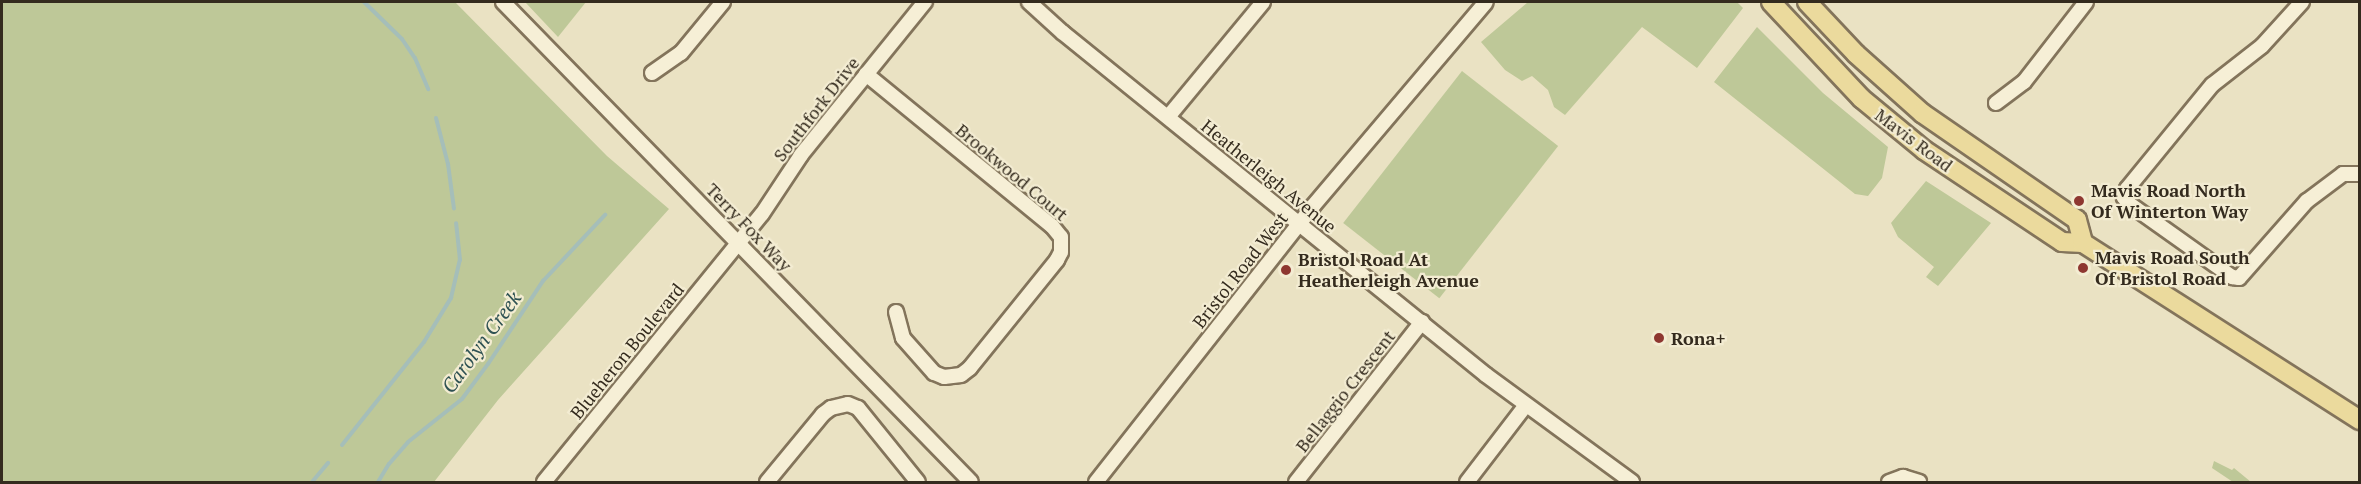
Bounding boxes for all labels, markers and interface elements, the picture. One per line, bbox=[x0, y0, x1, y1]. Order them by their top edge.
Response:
street label: Southfork Drive bbox=[769, 53, 863, 165]
street label: Mavis Road bbox=[1871, 104, 1957, 176]
street label: Heatherleigh Avenue bbox=[1197, 115, 1341, 237]
street label: Brookwood Court bbox=[952, 119, 1072, 225]
street label: Terry Fox Way bbox=[702, 179, 796, 275]
place label: Mavis Road North Of Winterton Way bbox=[2091, 180, 2248, 222]
marker: Mavis Road North Of Winterton Way bbox=[2072, 194, 2086, 208]
street label: Bristol Road West bbox=[1188, 208, 1292, 332]
place label: Mavis Road South Of Bristol Road bbox=[2095, 247, 2250, 290]
place label: Bristol Road At Heatherleigh Avenue bbox=[1298, 249, 1479, 292]
marker: Mavis Road South Of Bristol Road bbox=[2076, 261, 2090, 275]
marker: Bristol Road At Heatherleigh Avenue bbox=[1279, 263, 1293, 277]
street label: Blueheron Boulevard bbox=[566, 279, 688, 423]
water label: Carolyn Creek bbox=[436, 287, 526, 397]
street label: Bellaggio Crescent bbox=[1291, 326, 1399, 456]
place label: Rona+ bbox=[1671, 327, 1726, 349]
marker: Rona+ bbox=[1652, 331, 1666, 345]

